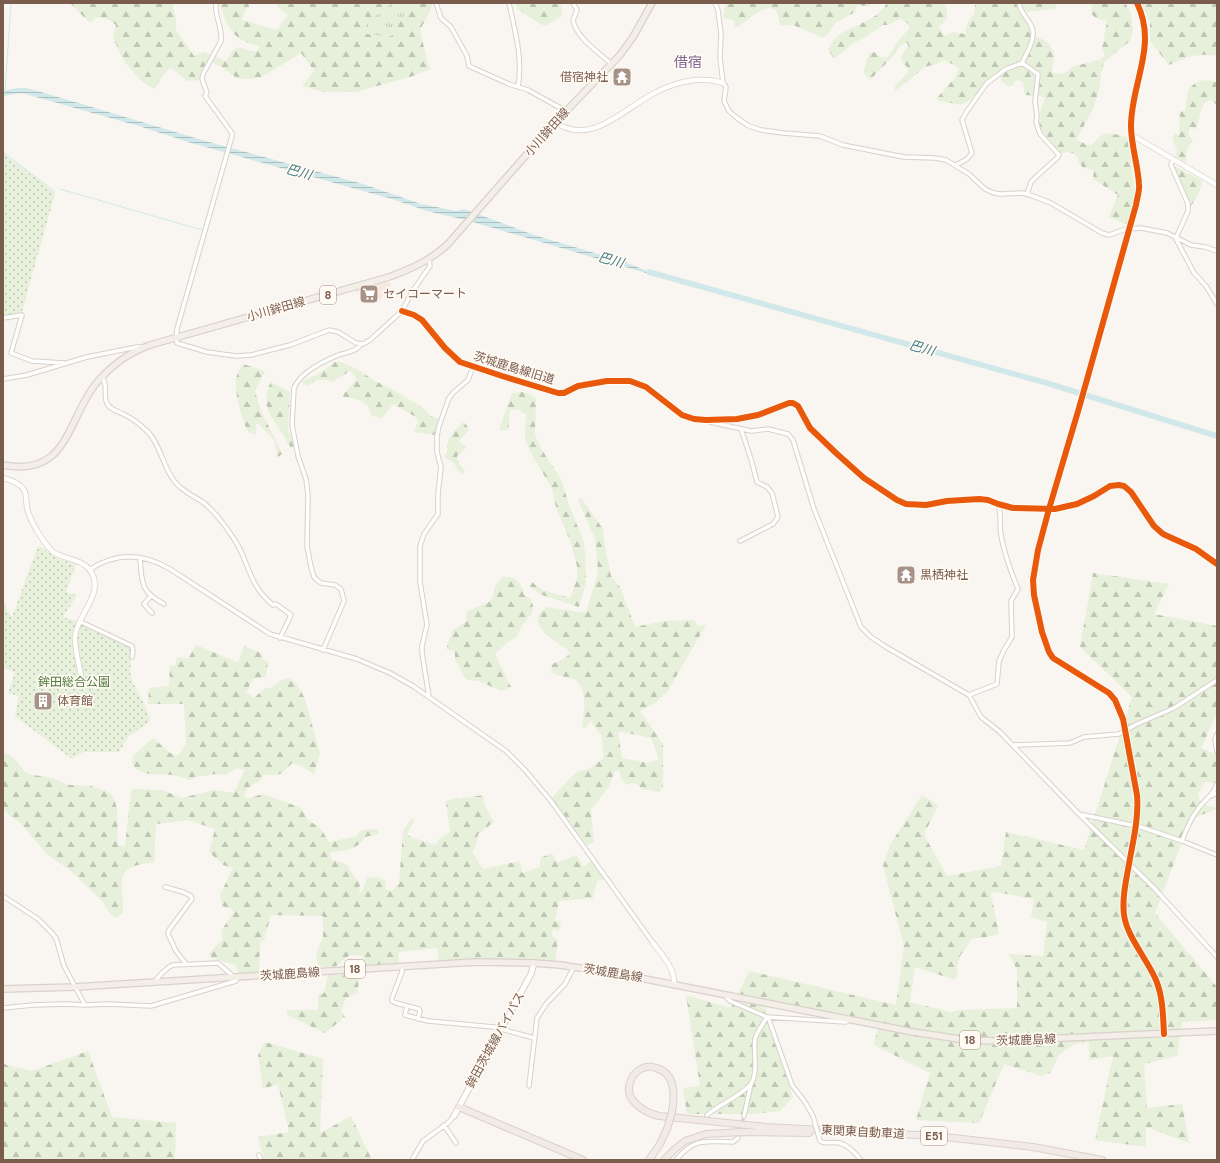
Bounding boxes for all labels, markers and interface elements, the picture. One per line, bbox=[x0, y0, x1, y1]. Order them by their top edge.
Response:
district label: 借宿 bbox=[674, 53, 702, 71]
temple icon: 借宿神社 bbox=[611, 66, 633, 88]
place label: 借宿神社 bbox=[560, 69, 608, 85]
street label: 小川鉾田線 bbox=[521, 104, 573, 160]
water label: 巴川 bbox=[284, 160, 316, 184]
water label: 巴川 bbox=[596, 248, 628, 272]
supermarket icon: セイコーマート bbox=[358, 283, 380, 305]
road number: 8 bbox=[320, 286, 336, 304]
place label: セイコーマート bbox=[383, 286, 467, 302]
street label: 小川鉾田線 bbox=[245, 293, 307, 325]
water label: 巴川 bbox=[907, 336, 939, 360]
street label: 茨城鹿島線旧道 bbox=[471, 348, 557, 388]
temple icon: 黒栖神社 bbox=[895, 564, 917, 586]
place label: 黒栖神社 bbox=[920, 567, 968, 583]
park label: 鉾田総合公園 bbox=[38, 674, 110, 690]
building icon: 体育館 bbox=[32, 690, 54, 712]
place label: 体育館 bbox=[57, 693, 93, 709]
road number: 18 bbox=[345, 960, 365, 978]
street label: 茨城鹿島線 bbox=[582, 960, 644, 986]
street label: 茨城鹿島線 bbox=[260, 964, 320, 984]
street label: 鉾田茨城線バイパス bbox=[462, 989, 528, 1091]
road number: 18 bbox=[960, 1031, 980, 1049]
street label: 茨城鹿島線 bbox=[996, 1031, 1056, 1049]
street label: 東関東自動車道 bbox=[821, 1122, 905, 1142]
road number: E51 bbox=[921, 1127, 947, 1145]

